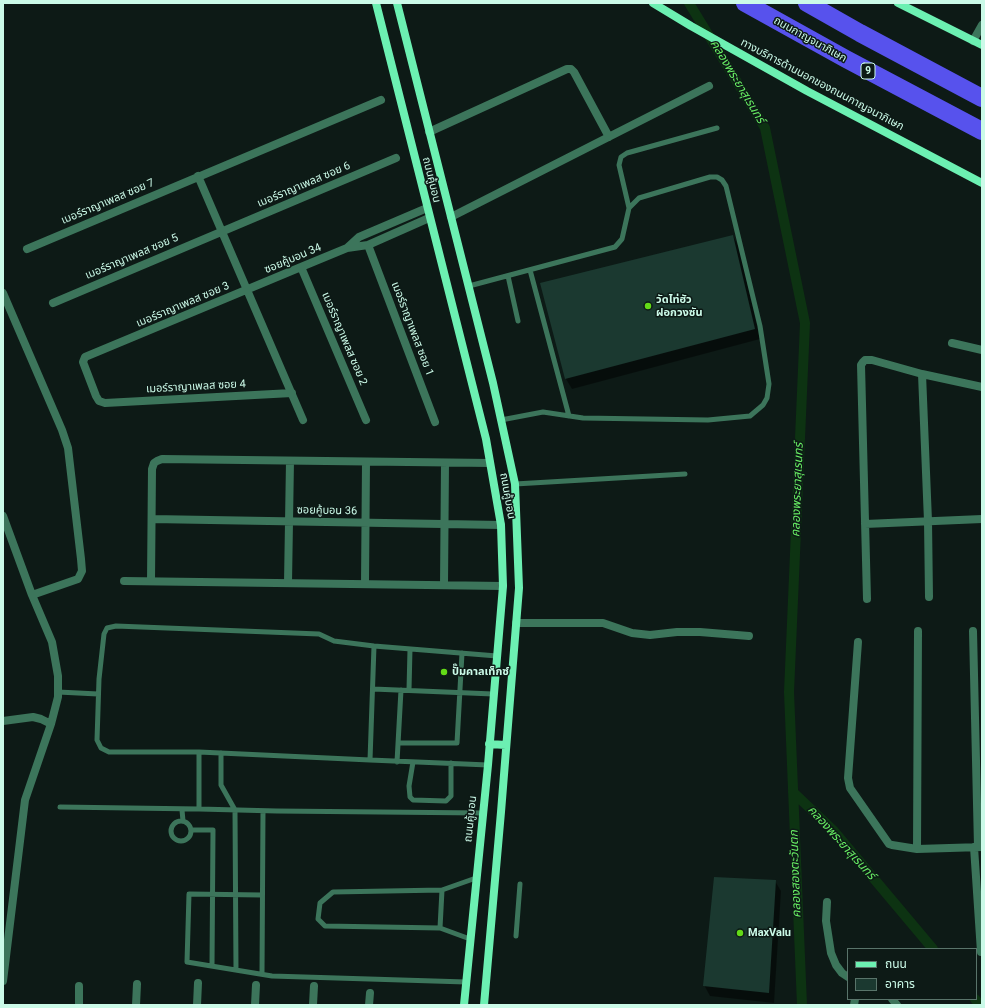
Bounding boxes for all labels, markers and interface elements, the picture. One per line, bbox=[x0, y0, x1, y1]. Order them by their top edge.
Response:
street label: ถนนกาญจนาภิเษก bbox=[771, 14, 849, 66]
street label: ทางบริการด้านนอกของถนนกาญจนาภิเษก bbox=[738, 36, 906, 134]
water label: คลองพระยาสุเรนทร์ bbox=[707, 38, 767, 126]
road number: 9 bbox=[861, 63, 875, 79]
street label: ถนนคู้บอน bbox=[419, 156, 443, 204]
street label: เมอร์ราญาเพลส ซอย 6 bbox=[255, 159, 353, 211]
street label: เมอร์ราญาเพลส ซอย 7 bbox=[59, 176, 157, 228]
street label: เมอร์ราญาเพลส ซอย 5 bbox=[83, 231, 181, 283]
street label: ซอยคู้บอน 34 bbox=[263, 241, 323, 277]
street label: เมอร์ราญาเพลส ซอย 3 bbox=[134, 279, 232, 331]
street label: เมอร์ราญาเพลส ซอย 1 bbox=[388, 280, 436, 378]
street label: เมอร์ราญาเพลส ซอย 2 bbox=[318, 290, 370, 388]
place label: วัดไท่ฮัว ฝอกวงซัน bbox=[656, 293, 703, 319]
marker: วัดไท่ฮัว ฝอกวงซัน bbox=[643, 301, 653, 311]
street label: เมอร์ราญาเพลส ซอย 4 bbox=[146, 378, 246, 396]
water label: คลองพระยาสุเรนทร์ bbox=[789, 443, 807, 537]
street label: ถนนคู้บอน bbox=[496, 472, 518, 520]
street label: ซอยคู้บอน 36 bbox=[297, 504, 357, 518]
place label: ปั๊มคาลเท็กซ์ bbox=[452, 665, 509, 679]
marker: ปั๊มคาลเท็กซ์ bbox=[439, 667, 449, 677]
street label: ถนนคู้บอน bbox=[462, 795, 480, 843]
water label: คลองพระยาสุเรนทร์ bbox=[804, 803, 878, 883]
water label: คลองสองตะวันตก bbox=[787, 830, 805, 918]
place label: MaxValu bbox=[748, 926, 791, 940]
marker: MaxValu bbox=[735, 928, 745, 938]
legend bbox=[847, 948, 977, 1000]
text: ถนน bbox=[885, 957, 907, 971]
text: อาคาร bbox=[885, 977, 915, 991]

